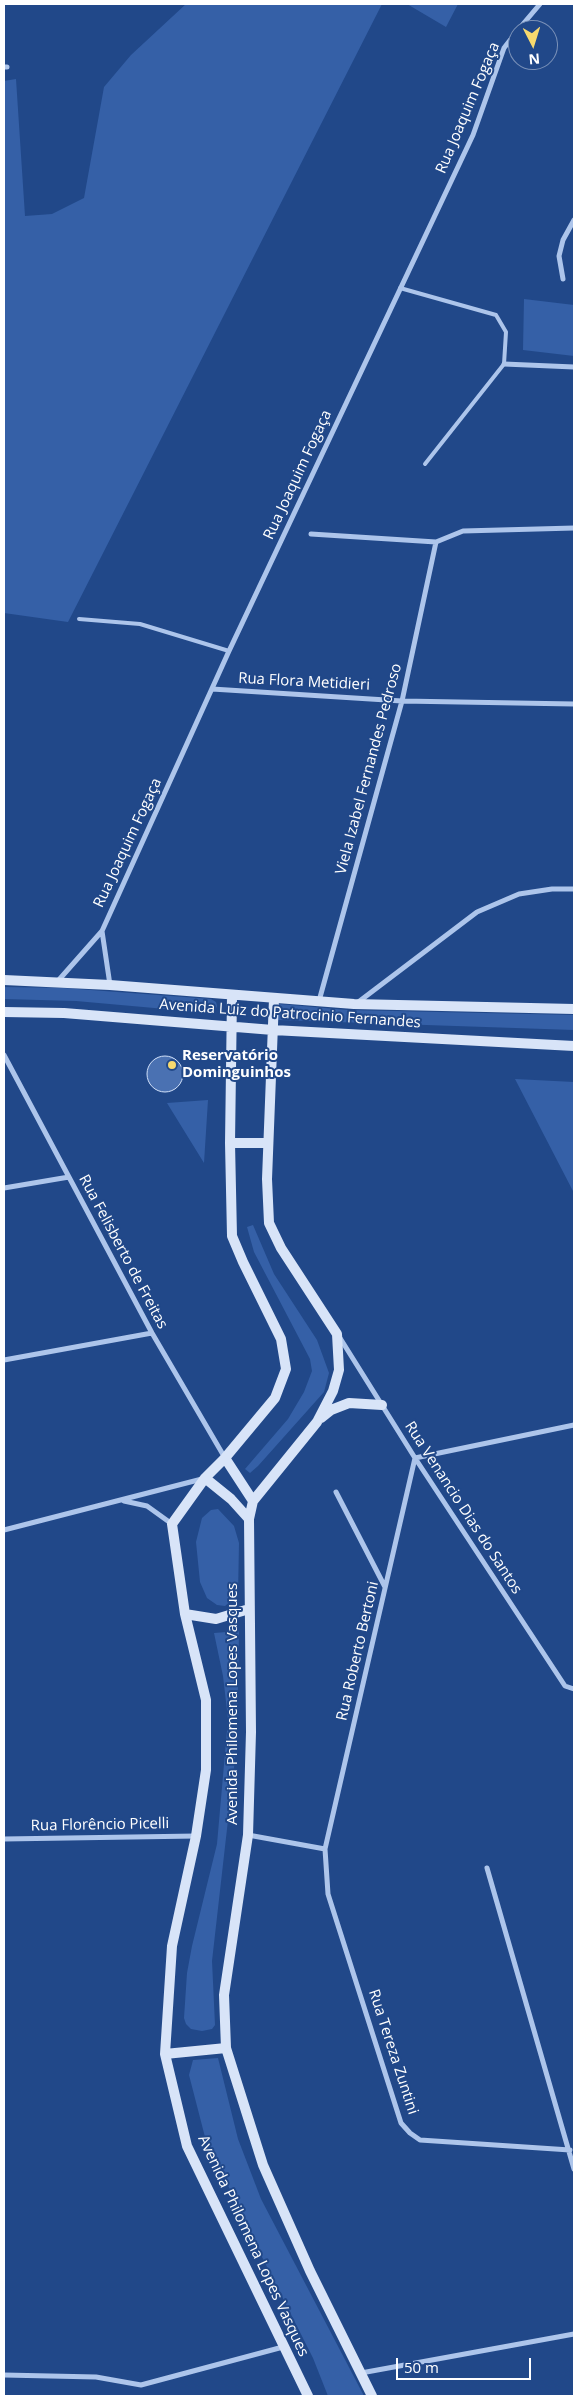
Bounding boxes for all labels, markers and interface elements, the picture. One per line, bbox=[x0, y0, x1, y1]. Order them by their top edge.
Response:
north arrow bbox=[508, 20, 558, 70]
street label: Rua Joaquim Fogaça bbox=[432, 40, 504, 176]
text: N bbox=[528, 49, 541, 69]
street label: Rua Joaquim Fogaça bbox=[260, 407, 336, 543]
street label: Viela Izabel Fernandes Pedroso bbox=[332, 662, 406, 876]
street label: Rua Flora Metidieri bbox=[238, 670, 370, 694]
street label: Rua Joaquim Fogaça bbox=[90, 775, 166, 911]
street label: Avenida Luiz do Patrocinio Fernandes bbox=[159, 996, 421, 1032]
place label: Reservatório Dominguinhos bbox=[182, 1047, 291, 1082]
marker: Reservatório Dominguinhos bbox=[166, 1059, 178, 1071]
street label: Rua Felisberto de Freitas bbox=[75, 1172, 171, 1332]
street label: Rua Venancio Dias do Santos bbox=[400, 1418, 526, 1598]
street label: Rua Roberto Bertoni bbox=[333, 1580, 383, 1722]
street label: Avenida Philomena Lopes Vasques bbox=[224, 1583, 242, 1825]
street label: Rua Florêncio Picelli bbox=[31, 1815, 169, 1835]
street label: Rua Tereza Zuntini bbox=[364, 1987, 422, 2117]
street label: Avenida Philomena Lopes Vasques bbox=[194, 2132, 312, 2360]
scale bar bbox=[398, 2348, 533, 2380]
text: 50 m bbox=[404, 2357, 439, 2377]

